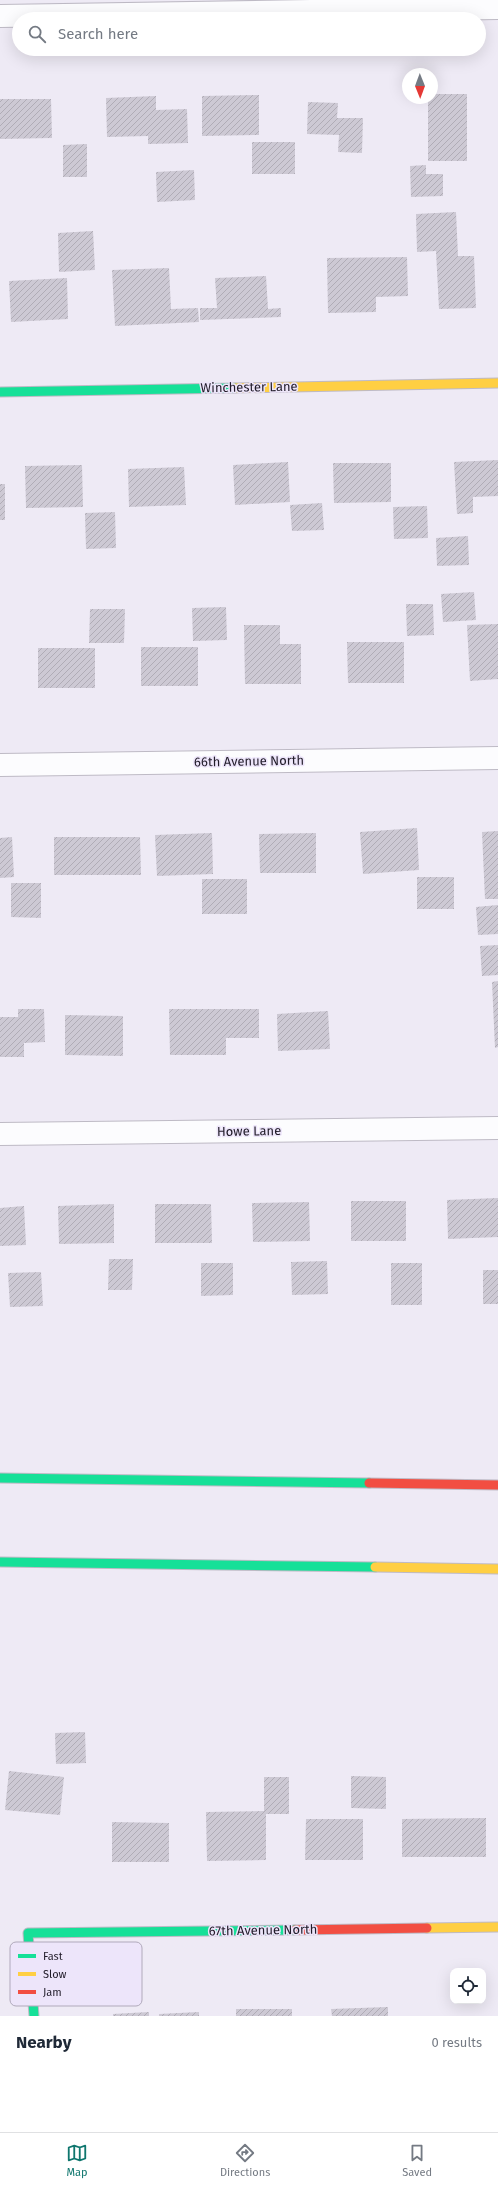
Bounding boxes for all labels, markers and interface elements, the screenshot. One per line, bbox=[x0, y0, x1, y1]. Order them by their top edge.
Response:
search box bbox=[12, 12, 486, 56]
icon: search bbox=[26, 23, 48, 45]
text: Search here bbox=[58, 25, 138, 43]
north arrow bbox=[402, 68, 438, 104]
street label: Winchester Lane bbox=[200, 379, 298, 395]
street label: 66th Avenue North bbox=[194, 753, 304, 769]
street label: Howe Lane bbox=[217, 1123, 281, 1139]
street label: 67th Avenue North bbox=[209, 1922, 317, 1938]
legend bbox=[10, 1942, 142, 2006]
text: Fast bbox=[43, 1950, 63, 1963]
text: Slow bbox=[43, 1968, 67, 1981]
map controls bbox=[450, 1968, 486, 2004]
button: locate bbox=[450, 1968, 486, 2004]
text: Jam bbox=[43, 1986, 62, 1999]
text: Nearby bbox=[16, 2032, 71, 2053]
text: 0 results bbox=[431, 2035, 482, 2050]
tab: Map bbox=[66, 2142, 88, 2179]
tab: Directions bbox=[220, 2142, 270, 2179]
tab: Saved bbox=[402, 2142, 432, 2179]

